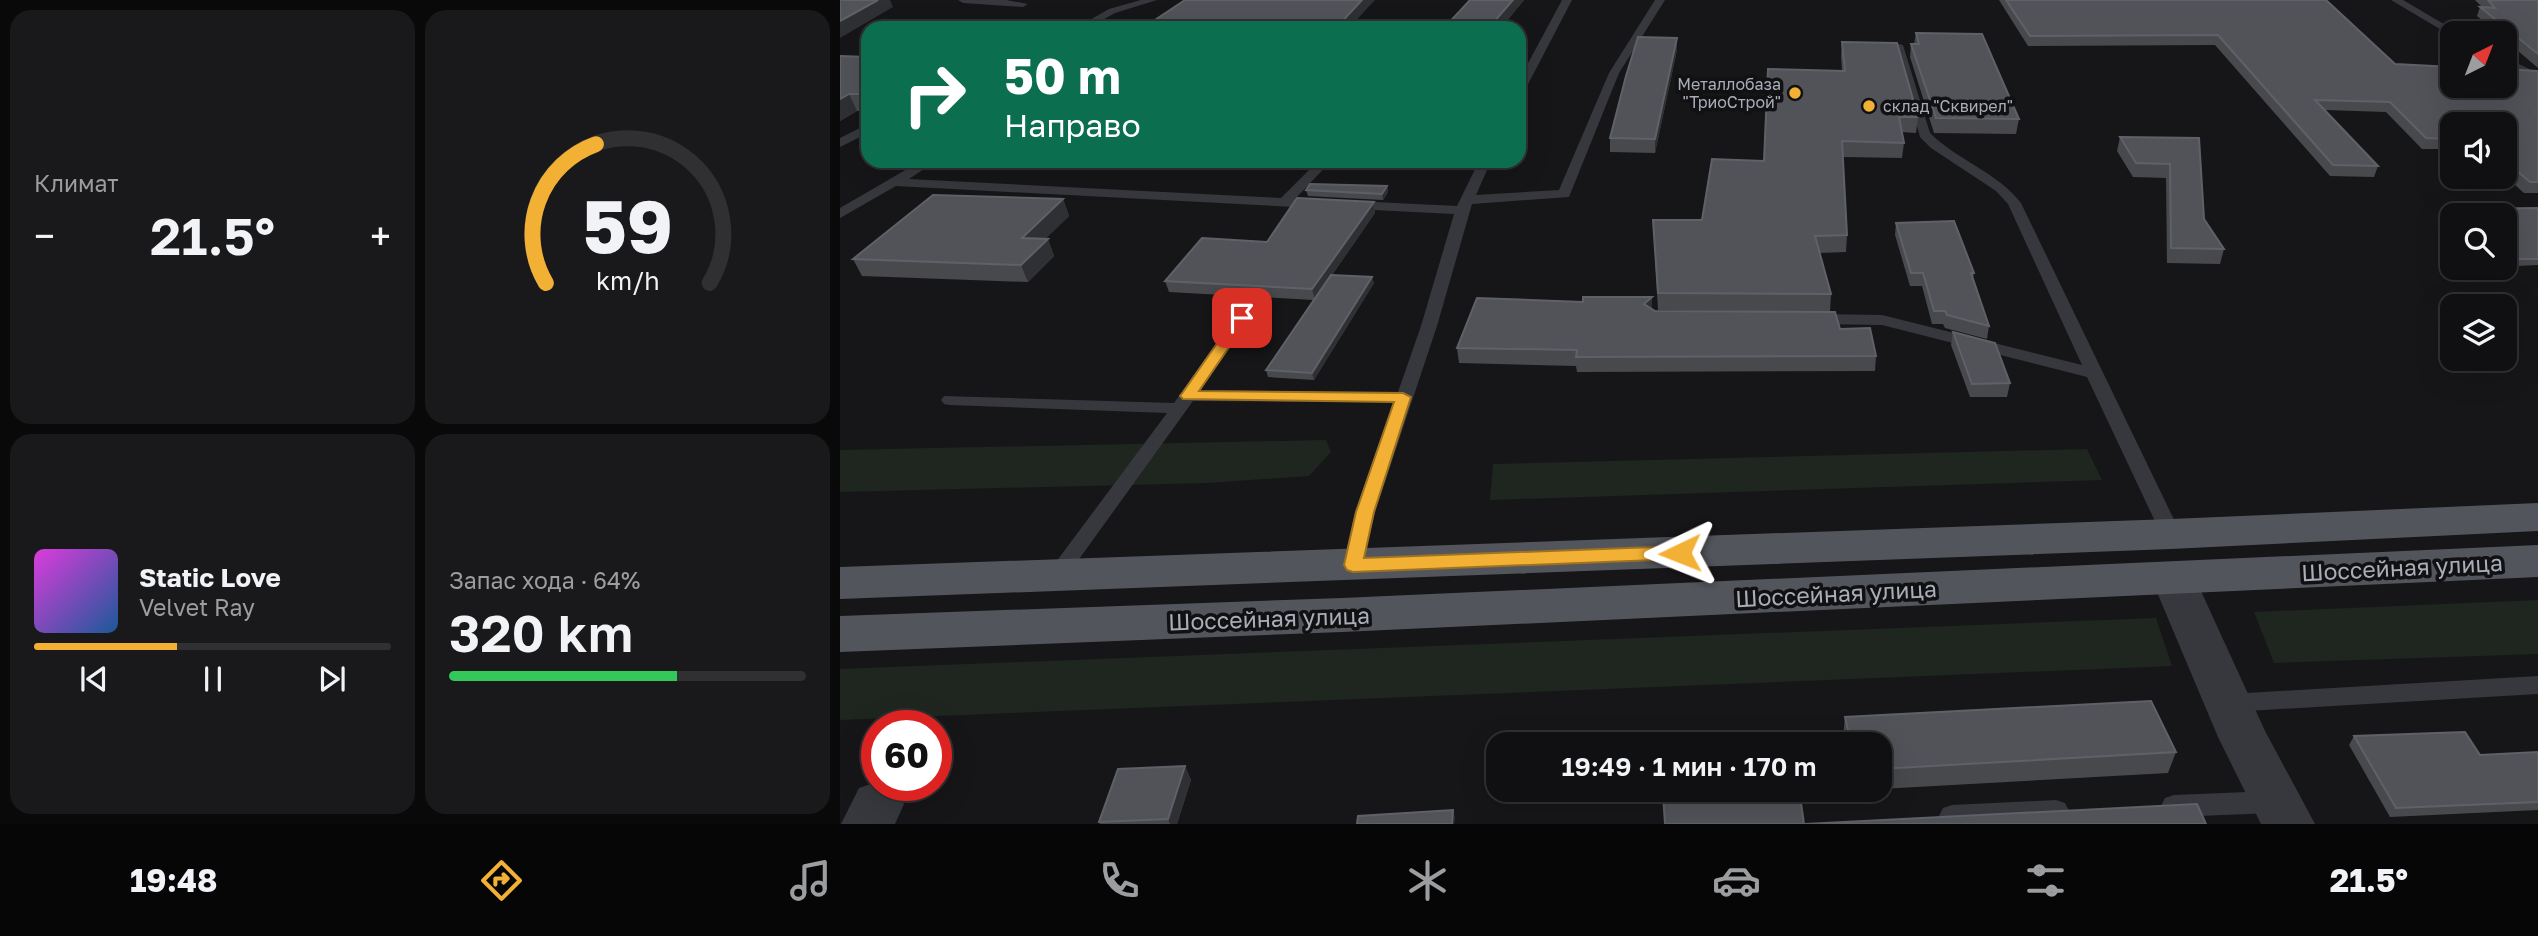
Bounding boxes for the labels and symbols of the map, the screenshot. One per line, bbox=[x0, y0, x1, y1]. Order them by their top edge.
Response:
north arrow bbox=[2440, 21, 2516, 98]
place label: Металлобаза "ТриоСтрой" bbox=[1677, 74, 1781, 112]
marker: Металлобаза "ТриоСтрой" bbox=[1787, 85, 1803, 101]
place label: склад "Сквирел" bbox=[1883, 96, 2013, 116]
marker: склад "Сквирел" bbox=[1861, 98, 1877, 114]
pin bbox=[1212, 288, 1272, 348]
position arrow bbox=[1643, 516, 1717, 590]
street label: Шоссейная улица bbox=[2300, 548, 2504, 586]
street label: Шоссейная улица bbox=[1734, 574, 1938, 612]
street label: Шоссейная улица bbox=[1168, 600, 1370, 636]
speed limit sign: 60 bbox=[861, 710, 952, 801]

